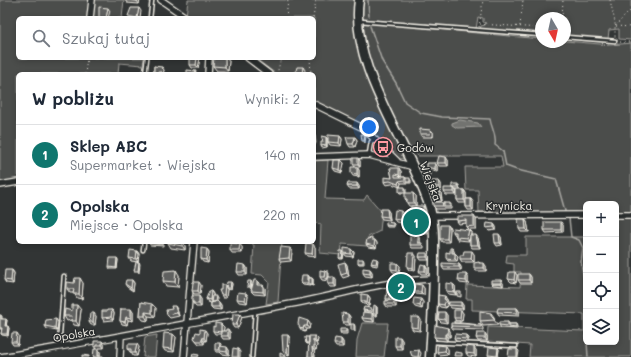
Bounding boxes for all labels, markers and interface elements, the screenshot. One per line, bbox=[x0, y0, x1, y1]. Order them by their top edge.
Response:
north arrow bbox=[535, 12, 571, 48]
search box bbox=[16, 16, 316, 60]
icon: search bbox=[30, 27, 52, 49]
text: Szukaj tutaj bbox=[62, 28, 150, 48]
text: W pobliżu bbox=[32, 87, 114, 109]
text: Wyniki: 2 bbox=[244, 90, 300, 107]
your location bbox=[359, 117, 379, 137]
text: Sklep ABC bbox=[70, 136, 147, 156]
bus stop icon: Godów bbox=[372, 136, 394, 158]
place label: Godów bbox=[397, 140, 434, 155]
text: 1 bbox=[42, 146, 48, 163]
text: 140 m bbox=[264, 146, 300, 163]
text: Supermarket · Wiejska bbox=[70, 156, 216, 173]
street label: Wiejska bbox=[417, 159, 446, 203]
text: Opolska bbox=[70, 196, 130, 216]
street label: Krynicka bbox=[486, 198, 532, 213]
map controls bbox=[583, 201, 619, 345]
button: + bbox=[583, 201, 619, 237]
text: 2 bbox=[41, 206, 49, 223]
text: 220 m bbox=[263, 206, 300, 223]
pin: 1 bbox=[403, 207, 429, 237]
text: Miejsce · Opolska bbox=[70, 216, 183, 233]
button: − bbox=[583, 237, 619, 273]
pin: 2 bbox=[388, 272, 414, 302]
button: locate bbox=[583, 273, 619, 309]
button: layers bbox=[583, 309, 619, 345]
street label: Opolska bbox=[52, 323, 97, 345]

